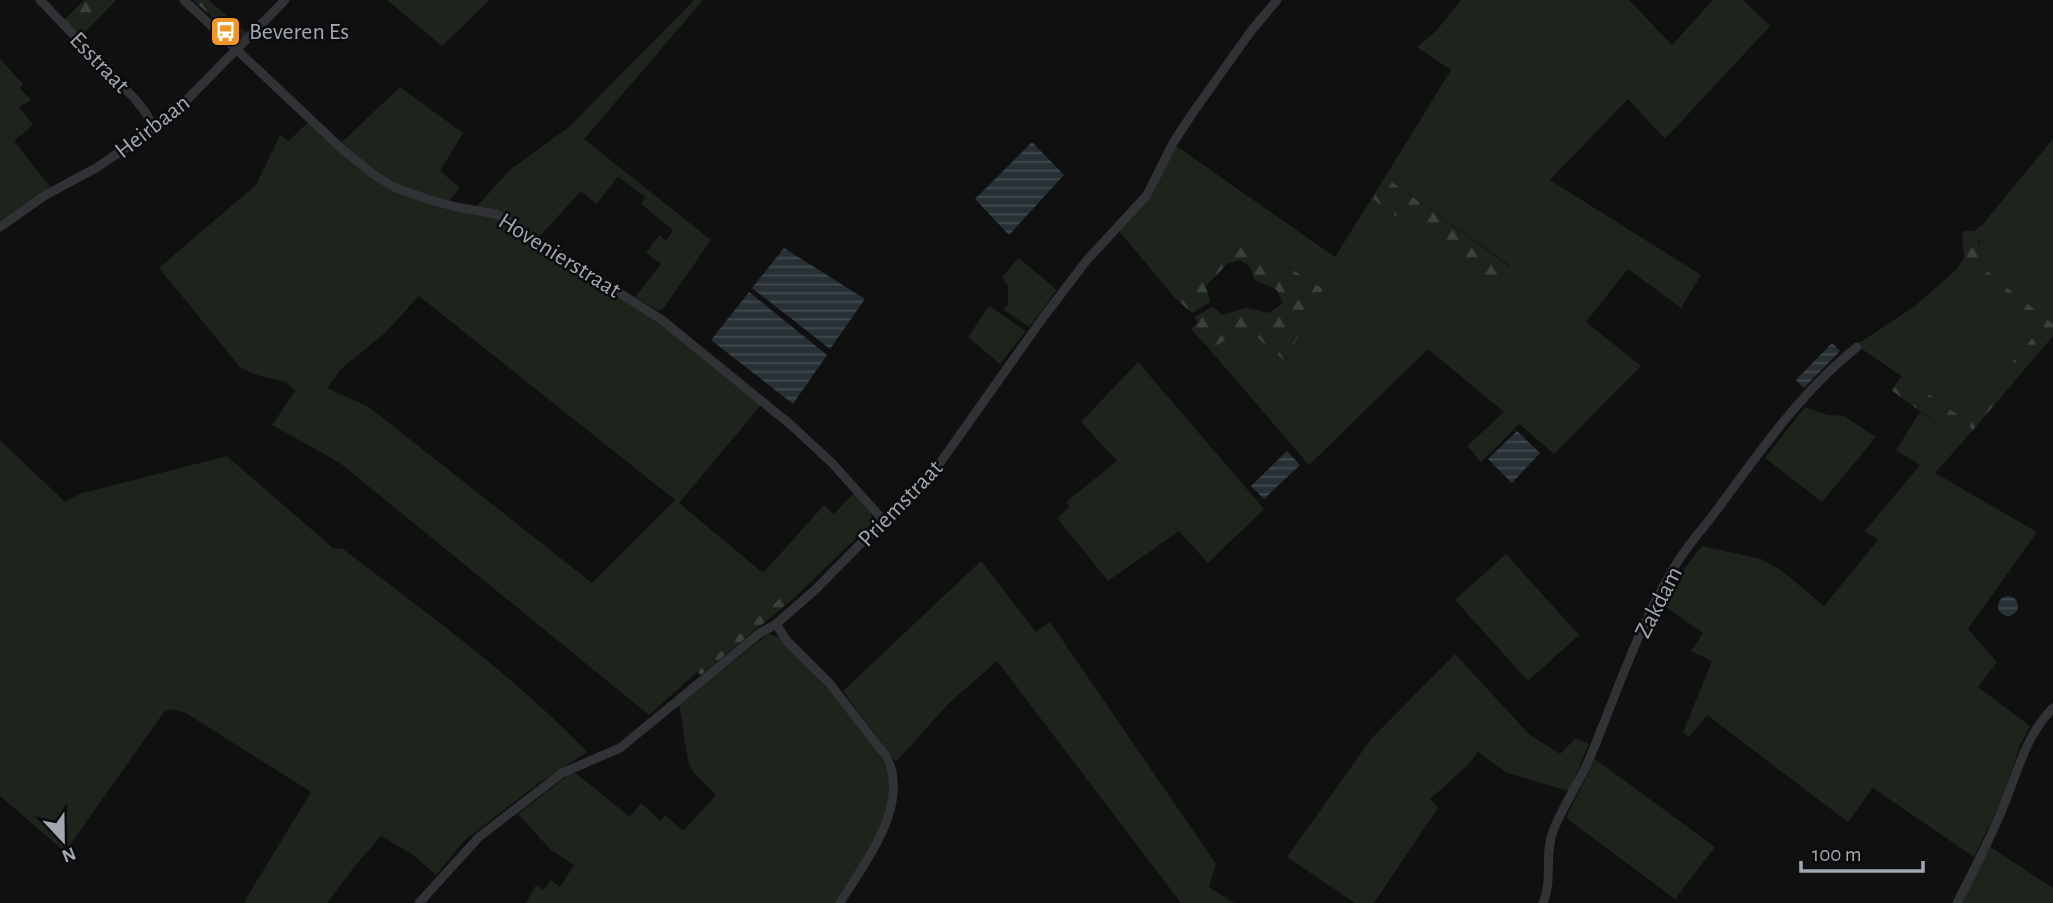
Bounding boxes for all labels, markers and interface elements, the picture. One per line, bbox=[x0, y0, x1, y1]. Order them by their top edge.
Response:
bus stop icon: Beveren Es bbox=[209, 14, 243, 48]
place label: Beveren Es bbox=[249, 20, 349, 44]
street label: Esstraat bbox=[65, 28, 134, 98]
street label: Heirbaan bbox=[111, 90, 194, 163]
street label: Hovenierstraat bbox=[494, 209, 625, 303]
street label: Priemstraat bbox=[854, 456, 948, 552]
street label: Zakdam bbox=[1631, 563, 1687, 642]
north arrow bbox=[28, 805, 98, 875]
scale bar bbox=[1801, 830, 1924, 874]
text: N bbox=[59, 843, 78, 866]
text: 100 m bbox=[1812, 844, 1862, 865]

